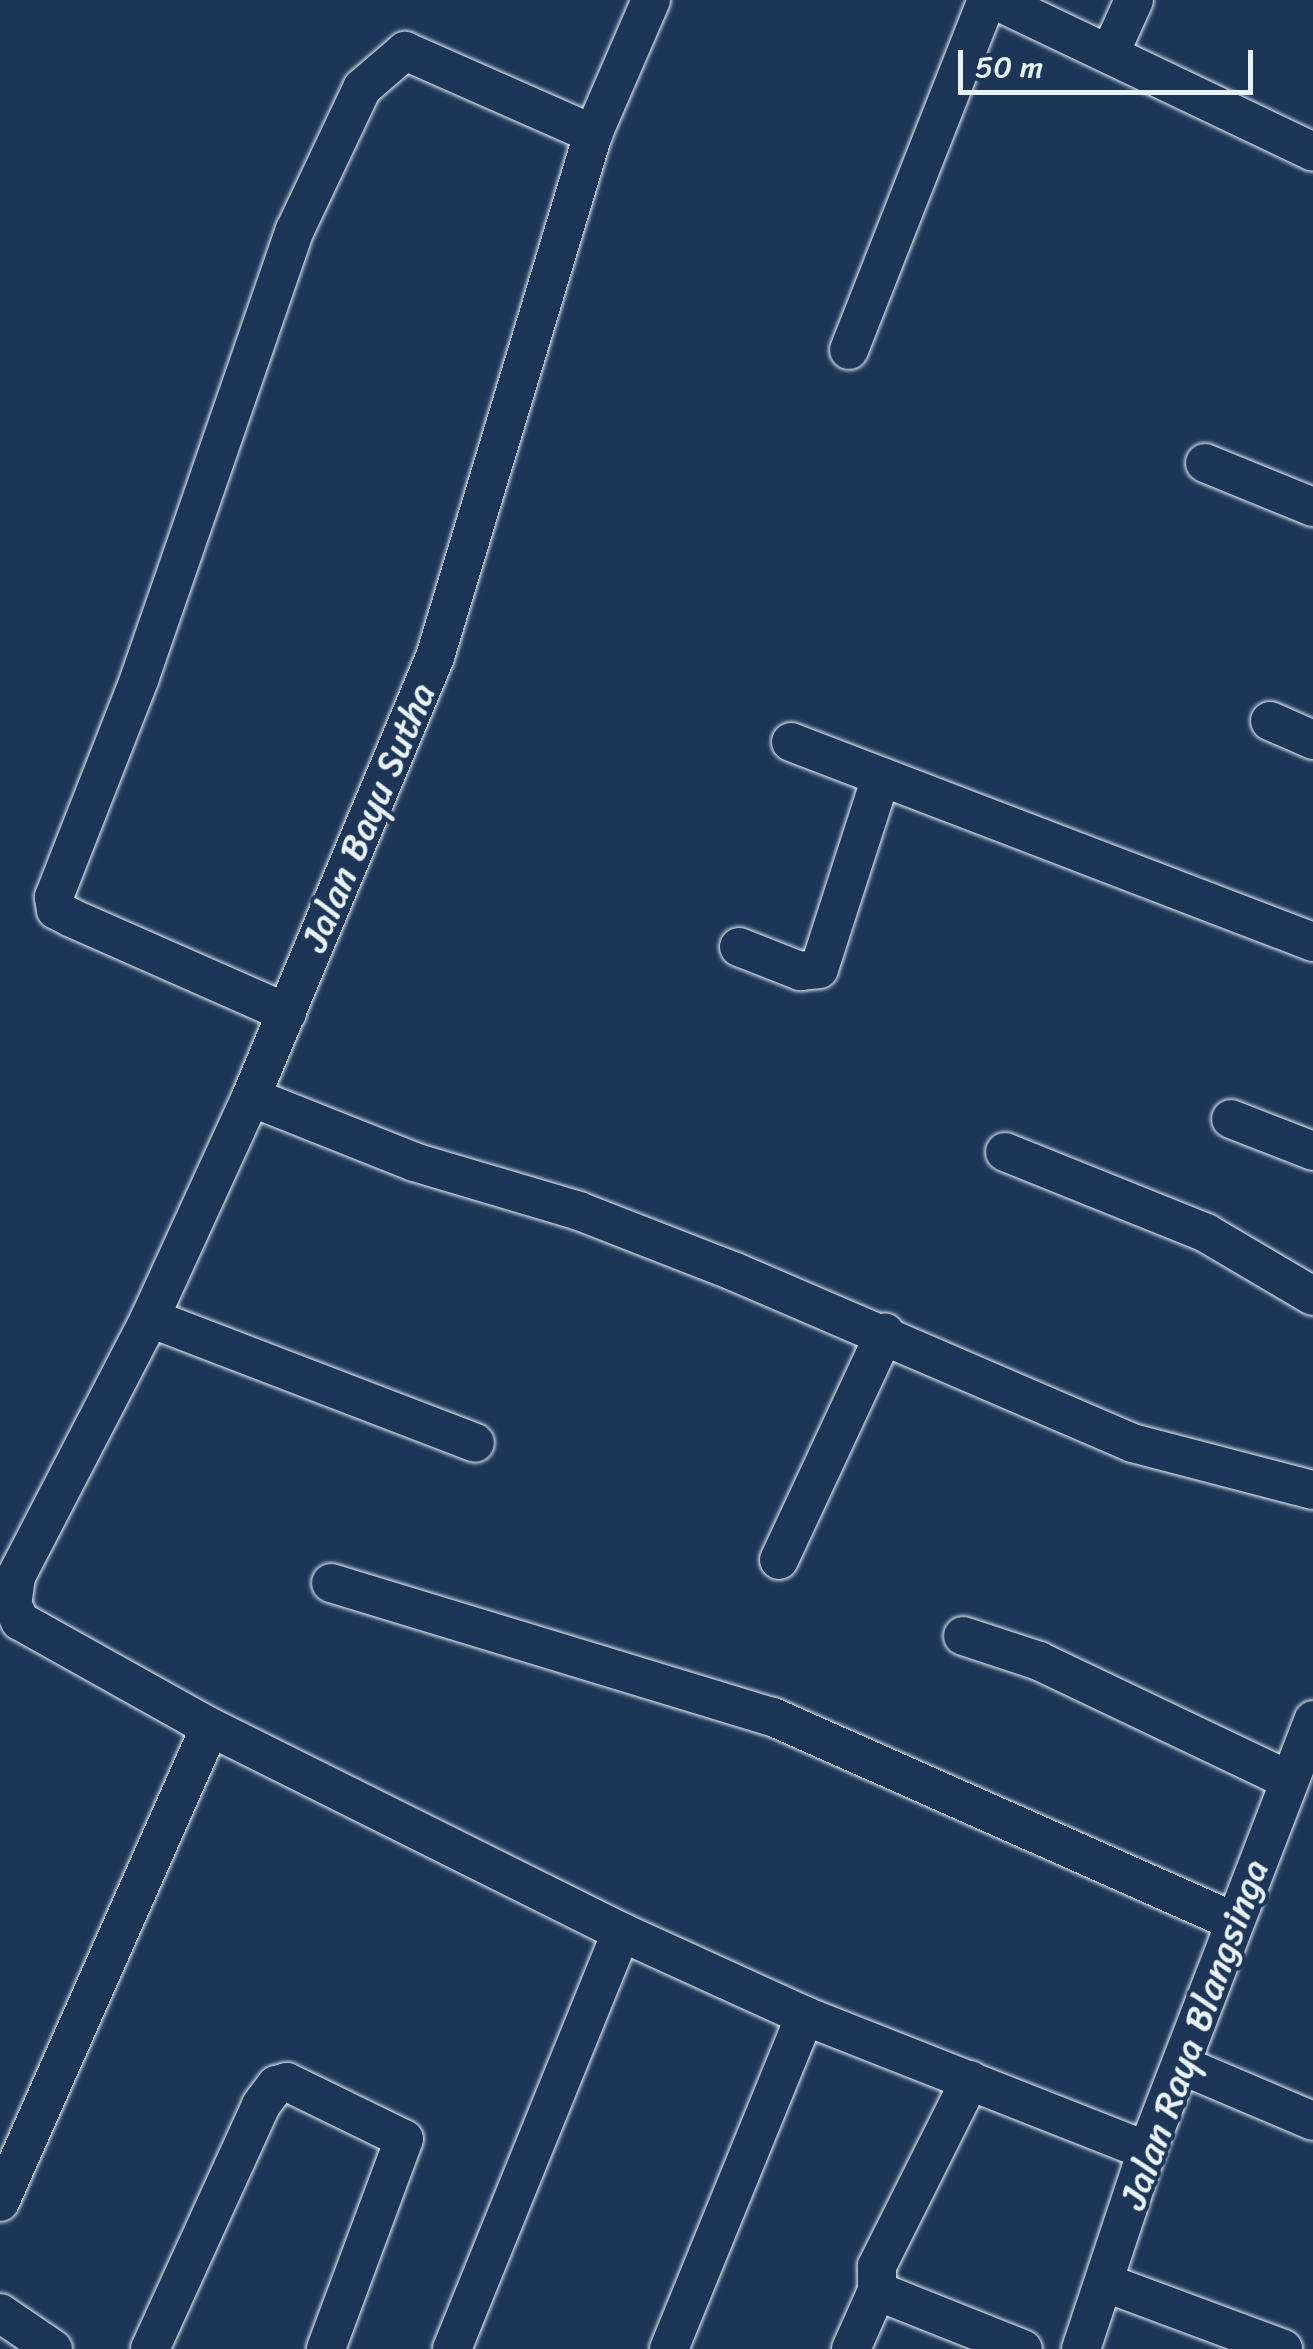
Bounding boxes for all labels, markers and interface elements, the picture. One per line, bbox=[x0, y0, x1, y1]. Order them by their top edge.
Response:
scale bar bbox=[963, 30, 1258, 92]
text: 50 m bbox=[975, 40, 1043, 94]
street label: Jalan Bayu Sutha bbox=[290, 675, 446, 959]
street label: Jalan Raya Blangsinga bbox=[1110, 1853, 1278, 2215]

